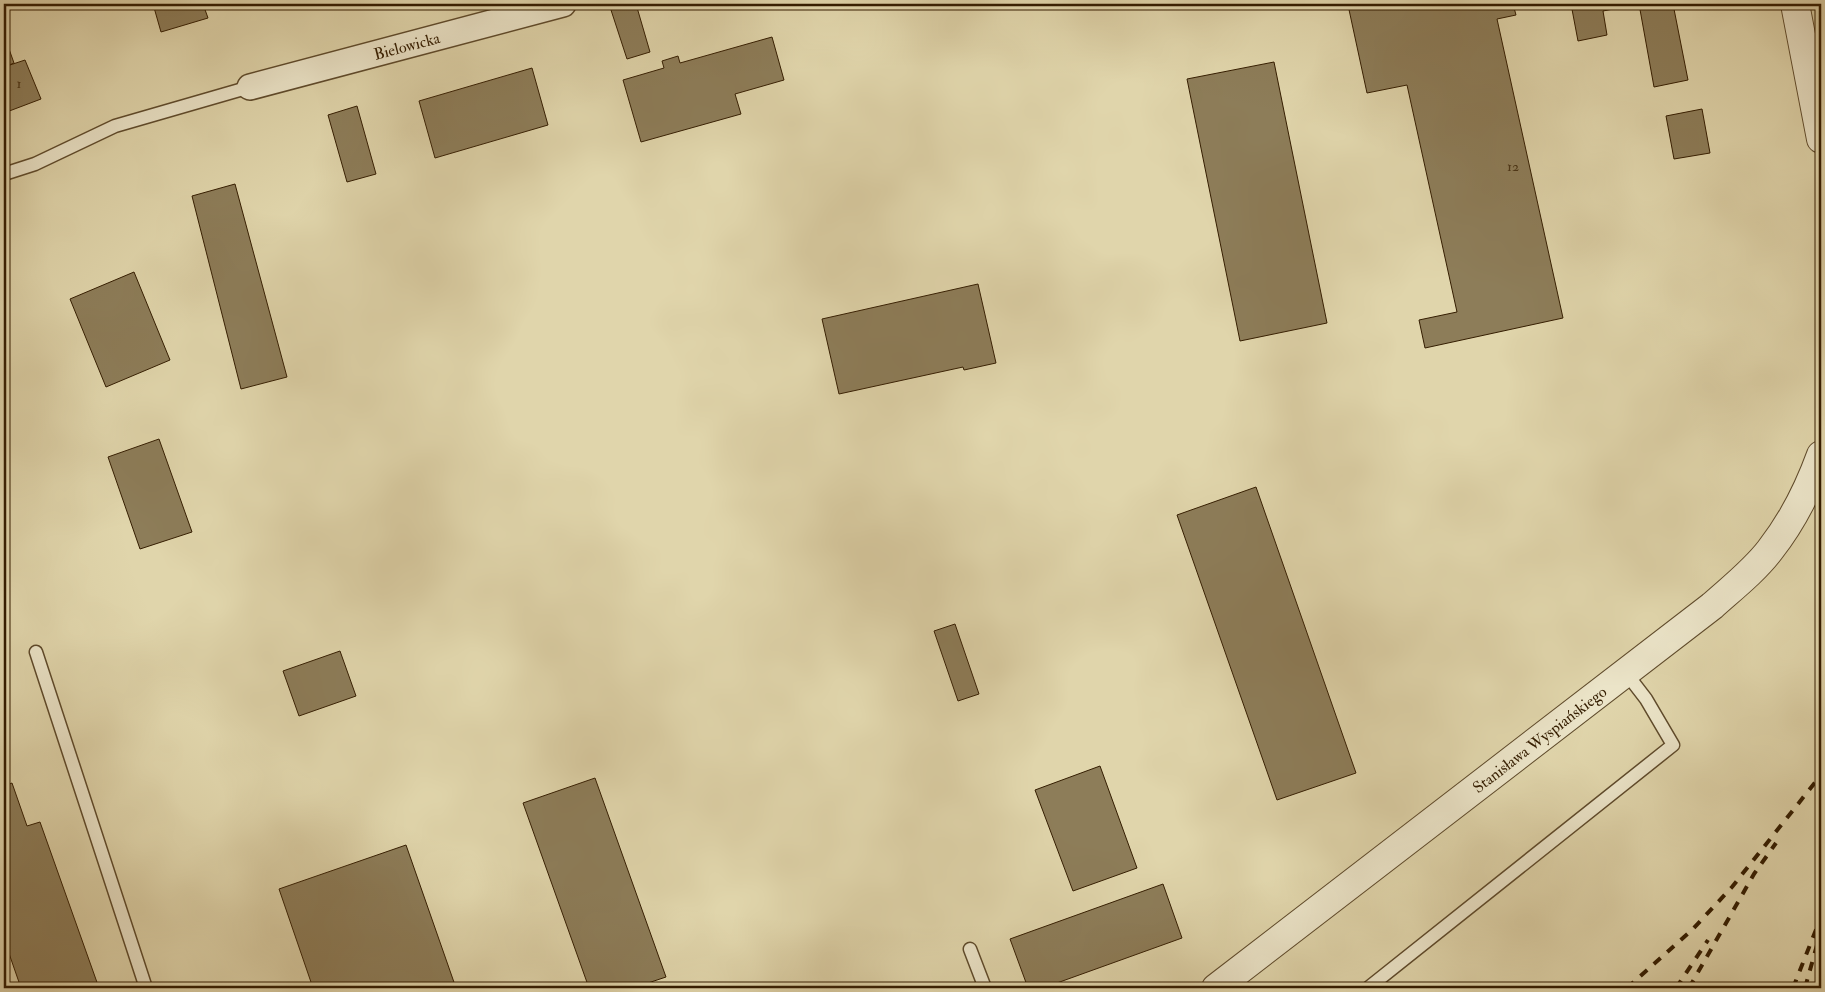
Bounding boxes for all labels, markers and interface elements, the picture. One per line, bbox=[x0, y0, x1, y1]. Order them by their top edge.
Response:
street label: Bielowicka bbox=[372, 28, 442, 65]
house number: 1 bbox=[17, 75, 22, 92]
house number: 12 bbox=[1507, 158, 1519, 175]
street label: Stanisława Wyspiańskiego bbox=[1469, 682, 1611, 798]

